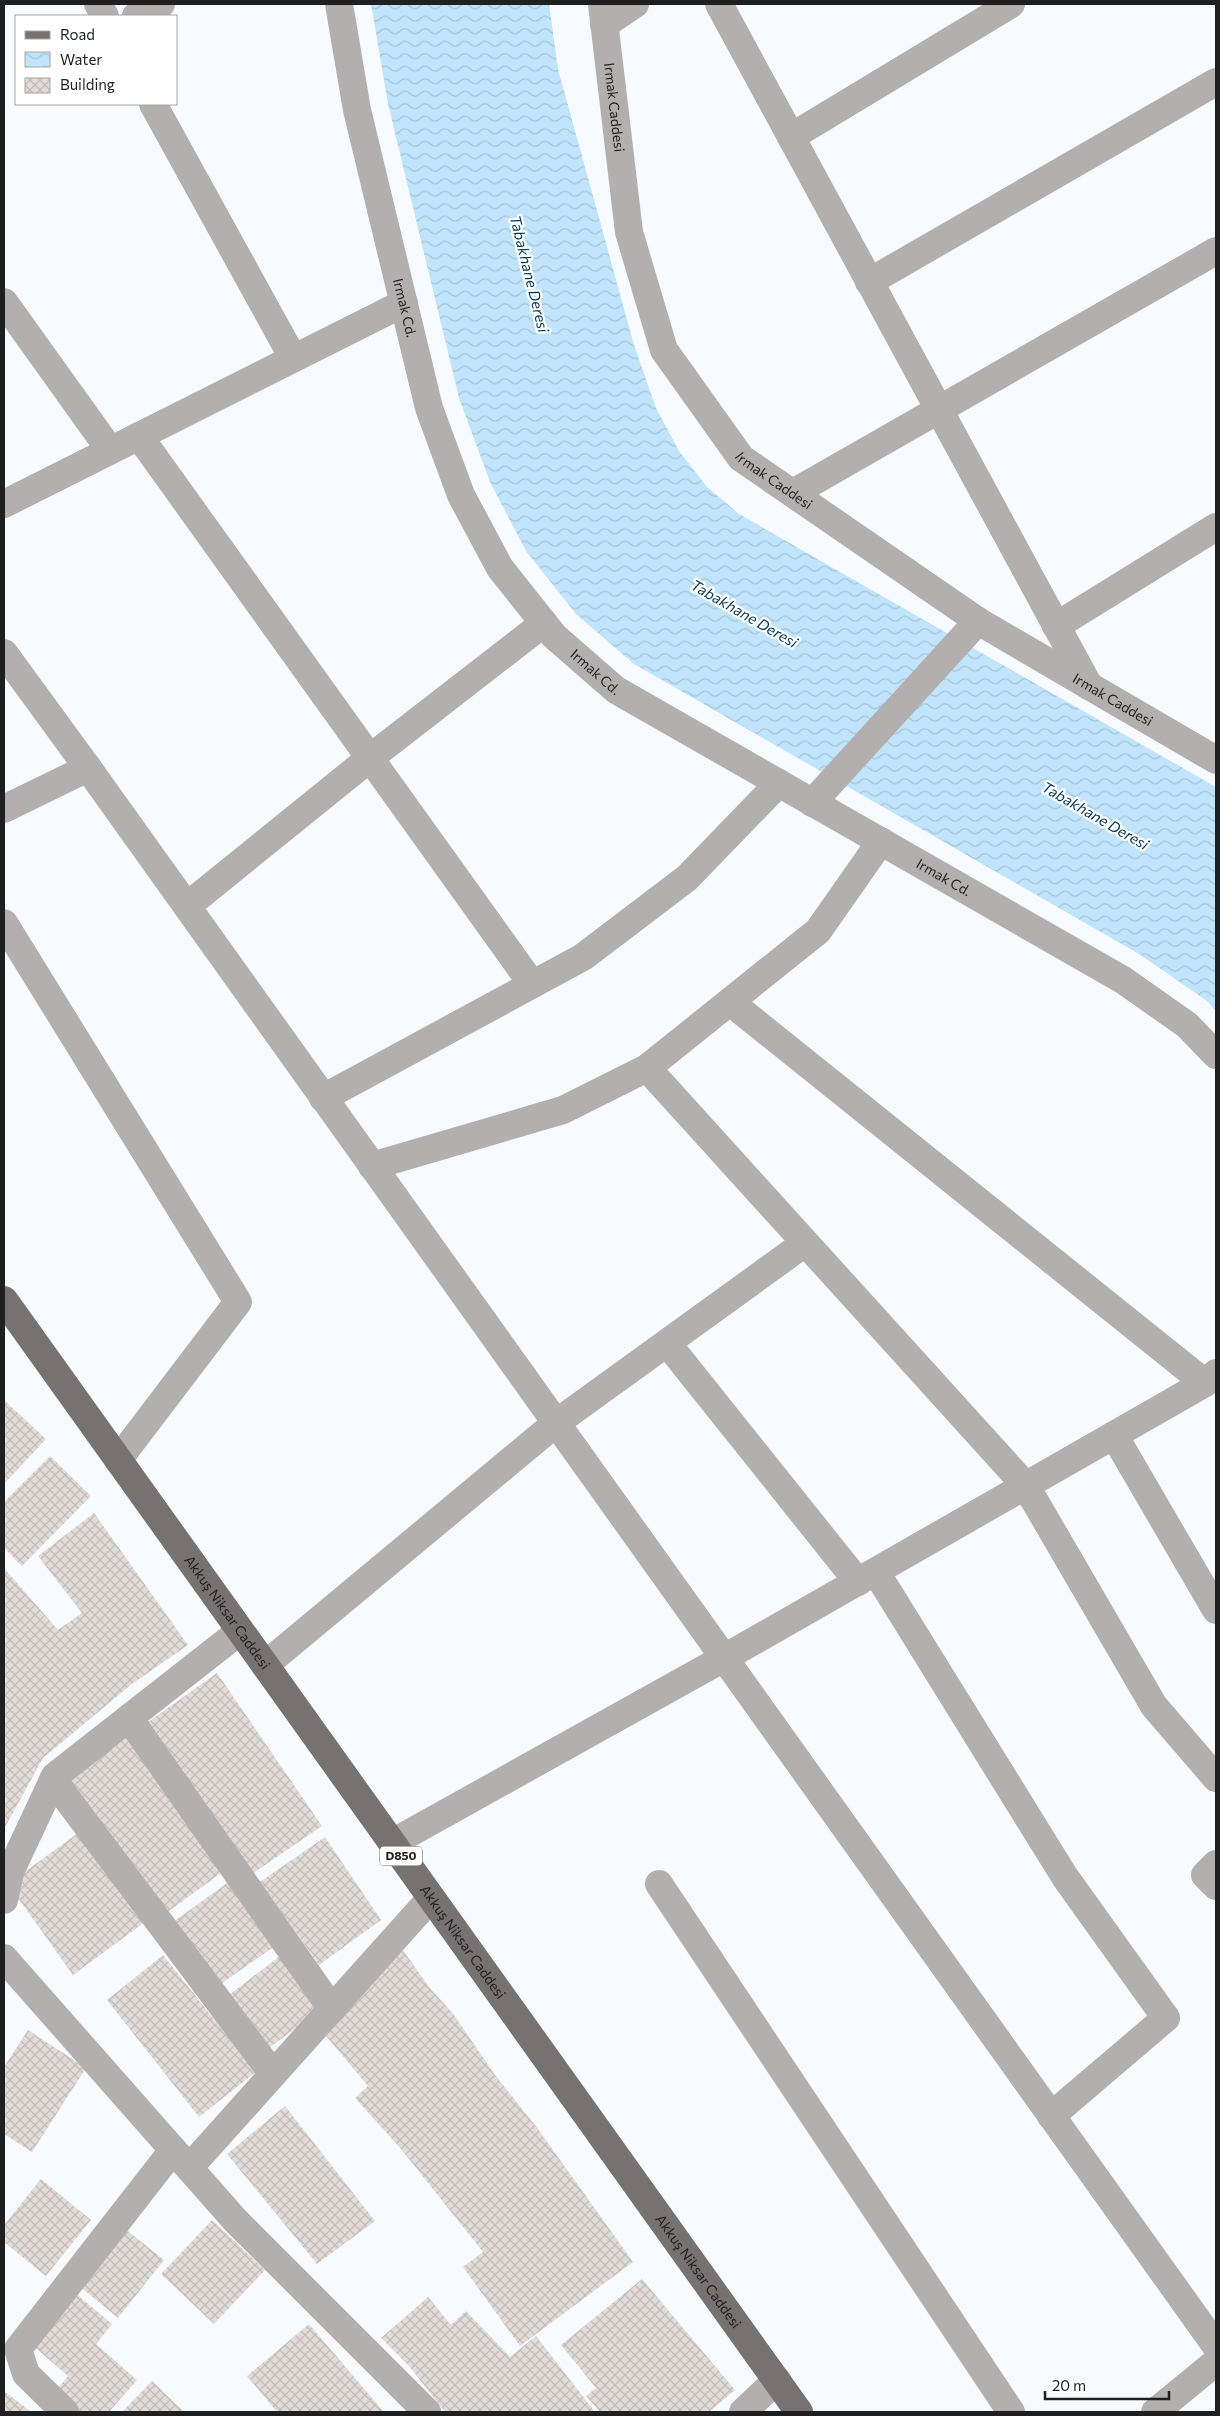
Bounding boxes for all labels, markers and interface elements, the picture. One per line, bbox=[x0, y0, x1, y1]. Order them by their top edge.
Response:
legend bbox=[15, 15, 178, 105]
text: Road bbox=[60, 25, 95, 43]
text: Water bbox=[60, 50, 102, 68]
street label: Irmak Caddesi bbox=[601, 62, 628, 153]
text: Building bbox=[60, 75, 115, 93]
water label: Tabakhane Deresi bbox=[507, 213, 554, 335]
street label: Irmak Cd. bbox=[390, 276, 421, 339]
street label: Irmak Caddesi bbox=[731, 449, 816, 513]
water label: Tabakhane Deresi bbox=[688, 575, 802, 652]
street label: Irmak Cd. bbox=[567, 645, 623, 698]
street label: Irmak Caddesi bbox=[1070, 669, 1156, 729]
water label: Tabakhane Deresi bbox=[1039, 777, 1153, 854]
street label: Irmak Cd. bbox=[913, 855, 974, 899]
street label: Akkuş Niksar Caddesi bbox=[181, 1552, 274, 1672]
road number: D850 bbox=[380, 1846, 422, 1865]
street label: Akkuş Niksar Caddesi bbox=[417, 1881, 510, 2002]
street label: Akkuş Niksar Caddesi bbox=[652, 2211, 745, 2331]
scale bar bbox=[1045, 2368, 1169, 2400]
text: 20 m bbox=[1052, 2376, 1086, 2394]

